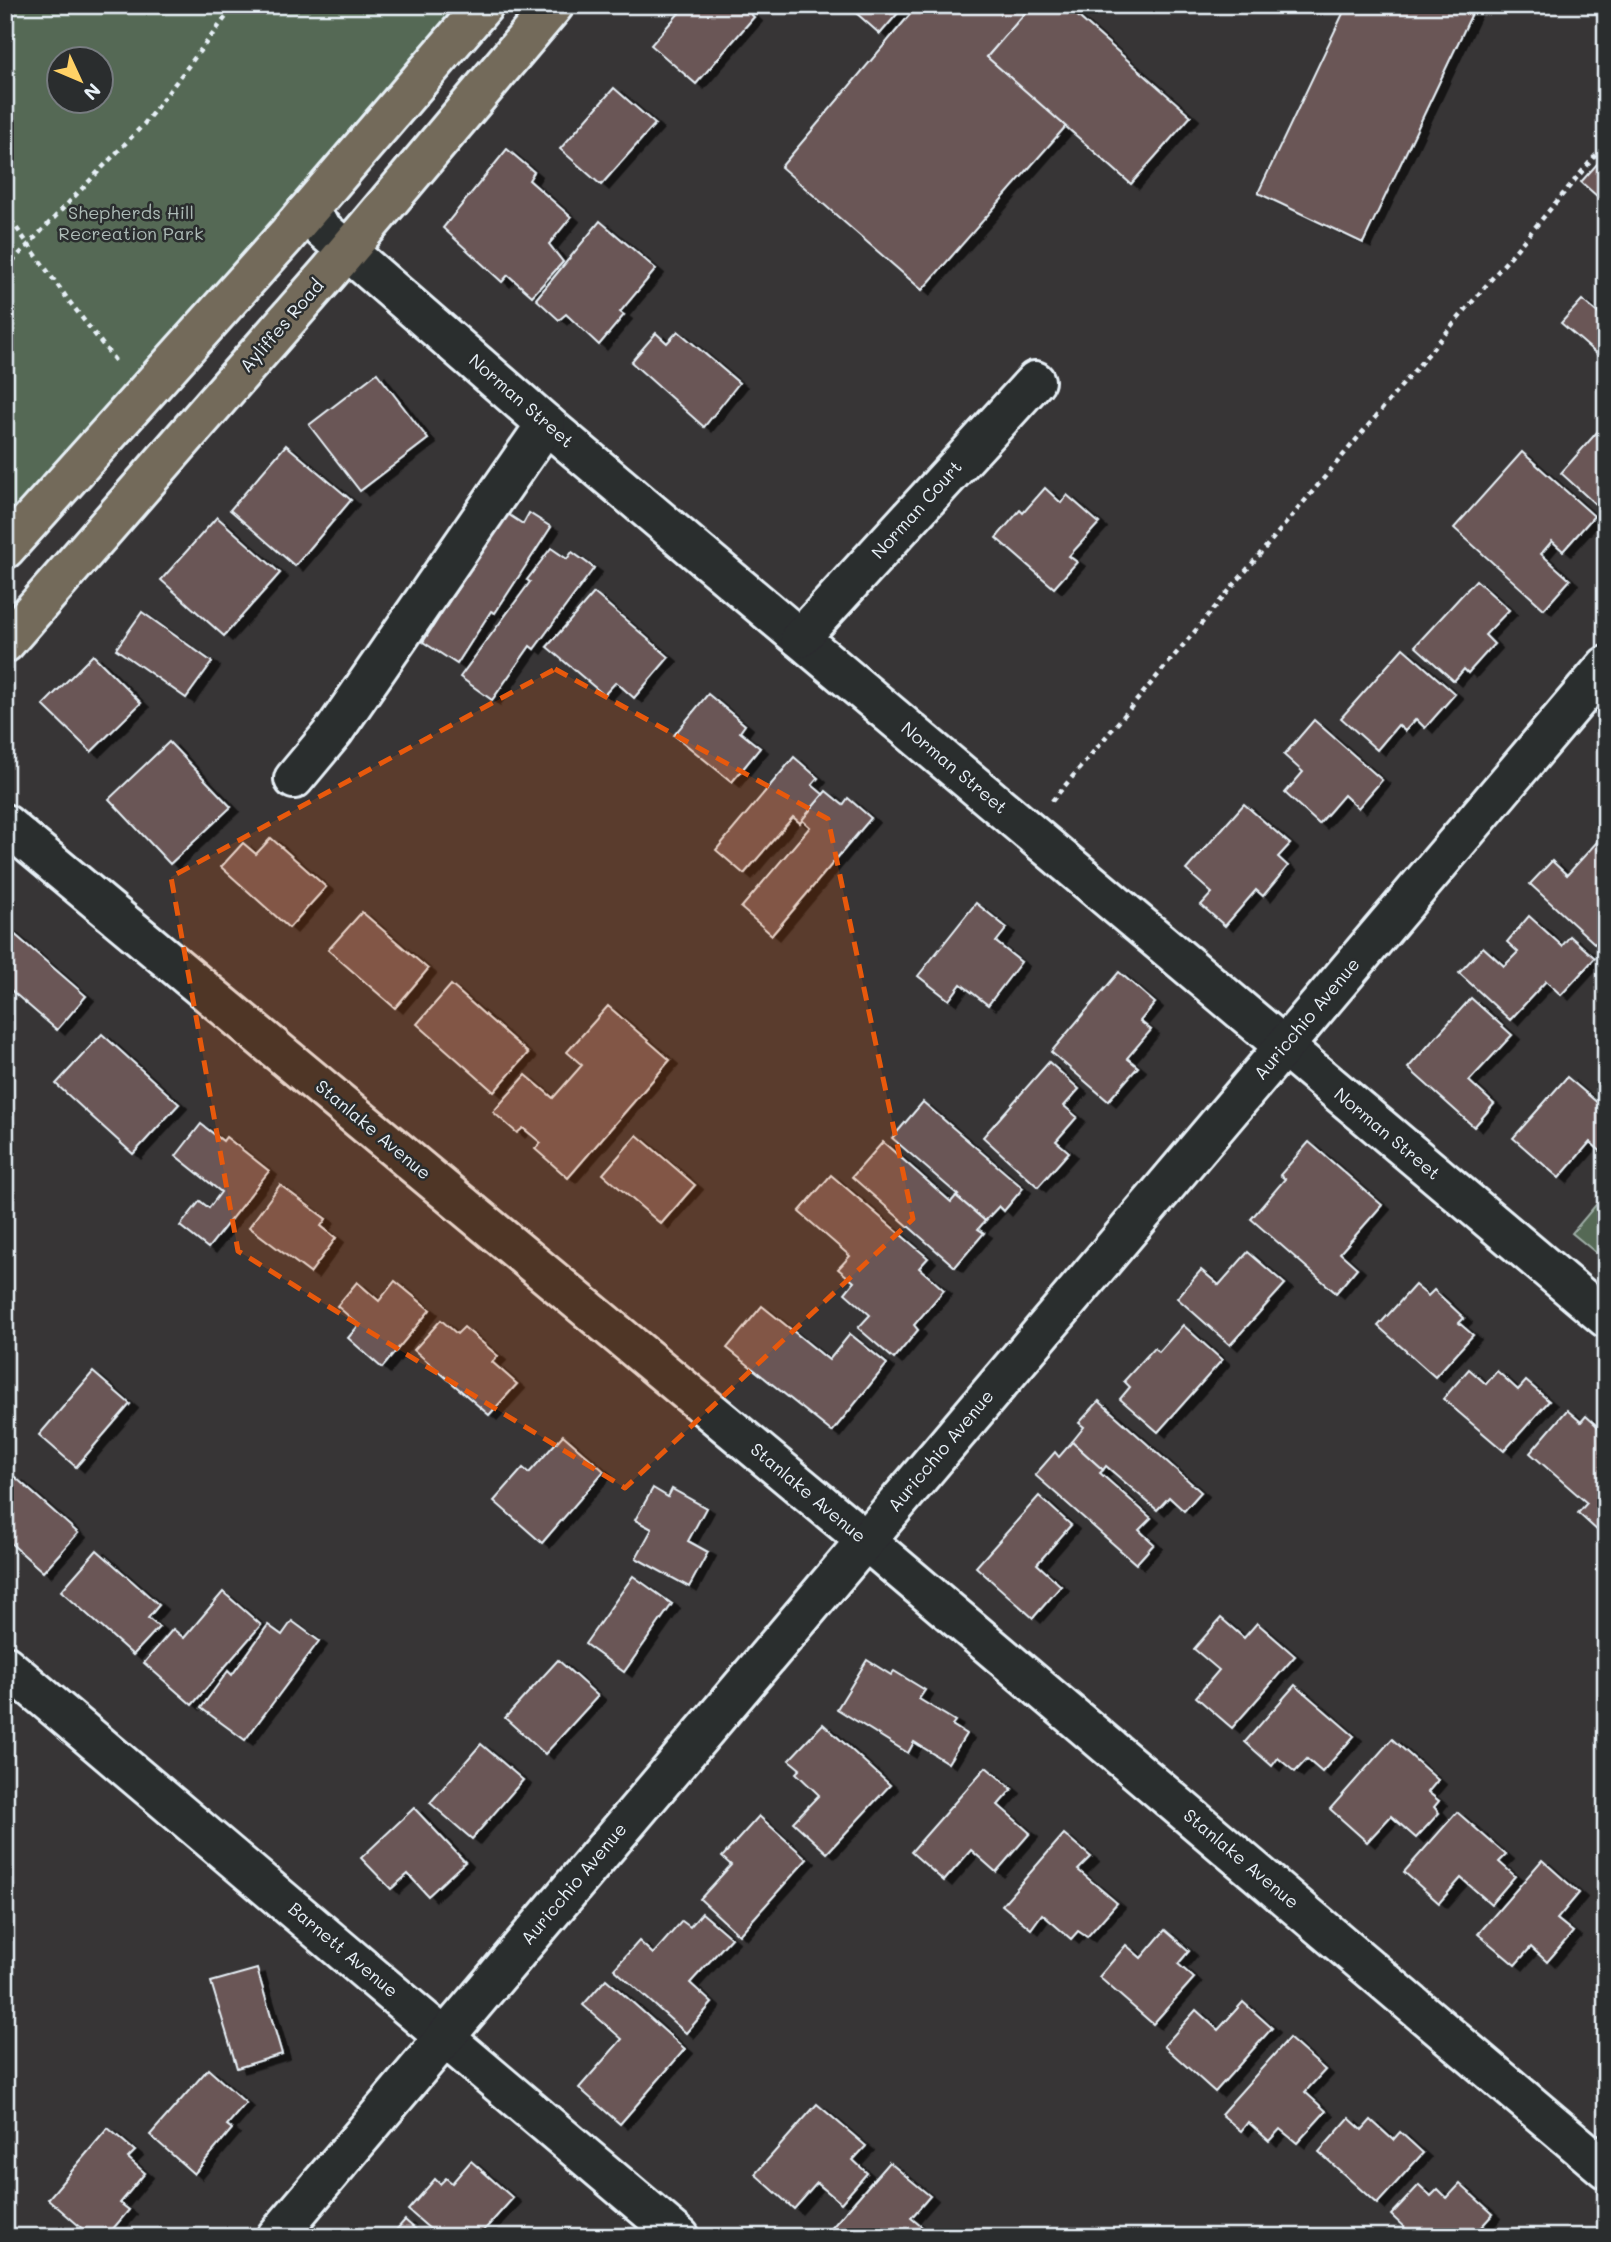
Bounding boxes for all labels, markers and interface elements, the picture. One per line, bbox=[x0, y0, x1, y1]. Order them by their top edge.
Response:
north arrow bbox=[46, 46, 116, 116]
text: N bbox=[79, 78, 107, 106]
park label: Shepherds Hill Recreation Park bbox=[58, 200, 204, 245]
street label: Ayliffes Road bbox=[234, 274, 328, 377]
street label: Norman Street bbox=[464, 348, 579, 452]
street label: Norman Court bbox=[866, 455, 967, 564]
street label: Norman Street bbox=[897, 716, 1013, 819]
street label: Auricchio Avenue bbox=[1248, 952, 1364, 1084]
street label: Stanlake Avenue bbox=[311, 1074, 436, 1185]
street label: Norman Street bbox=[1330, 1082, 1446, 1185]
street label: Auricchio Avenue bbox=[882, 1384, 998, 1516]
street label: Stanlake Avenue bbox=[746, 1437, 871, 1548]
street label: Stanlake Avenue bbox=[1179, 1803, 1304, 1914]
street label: Auricchio Avenue bbox=[515, 1817, 631, 1949]
street label: Barnett Avenue bbox=[284, 1896, 404, 2002]

